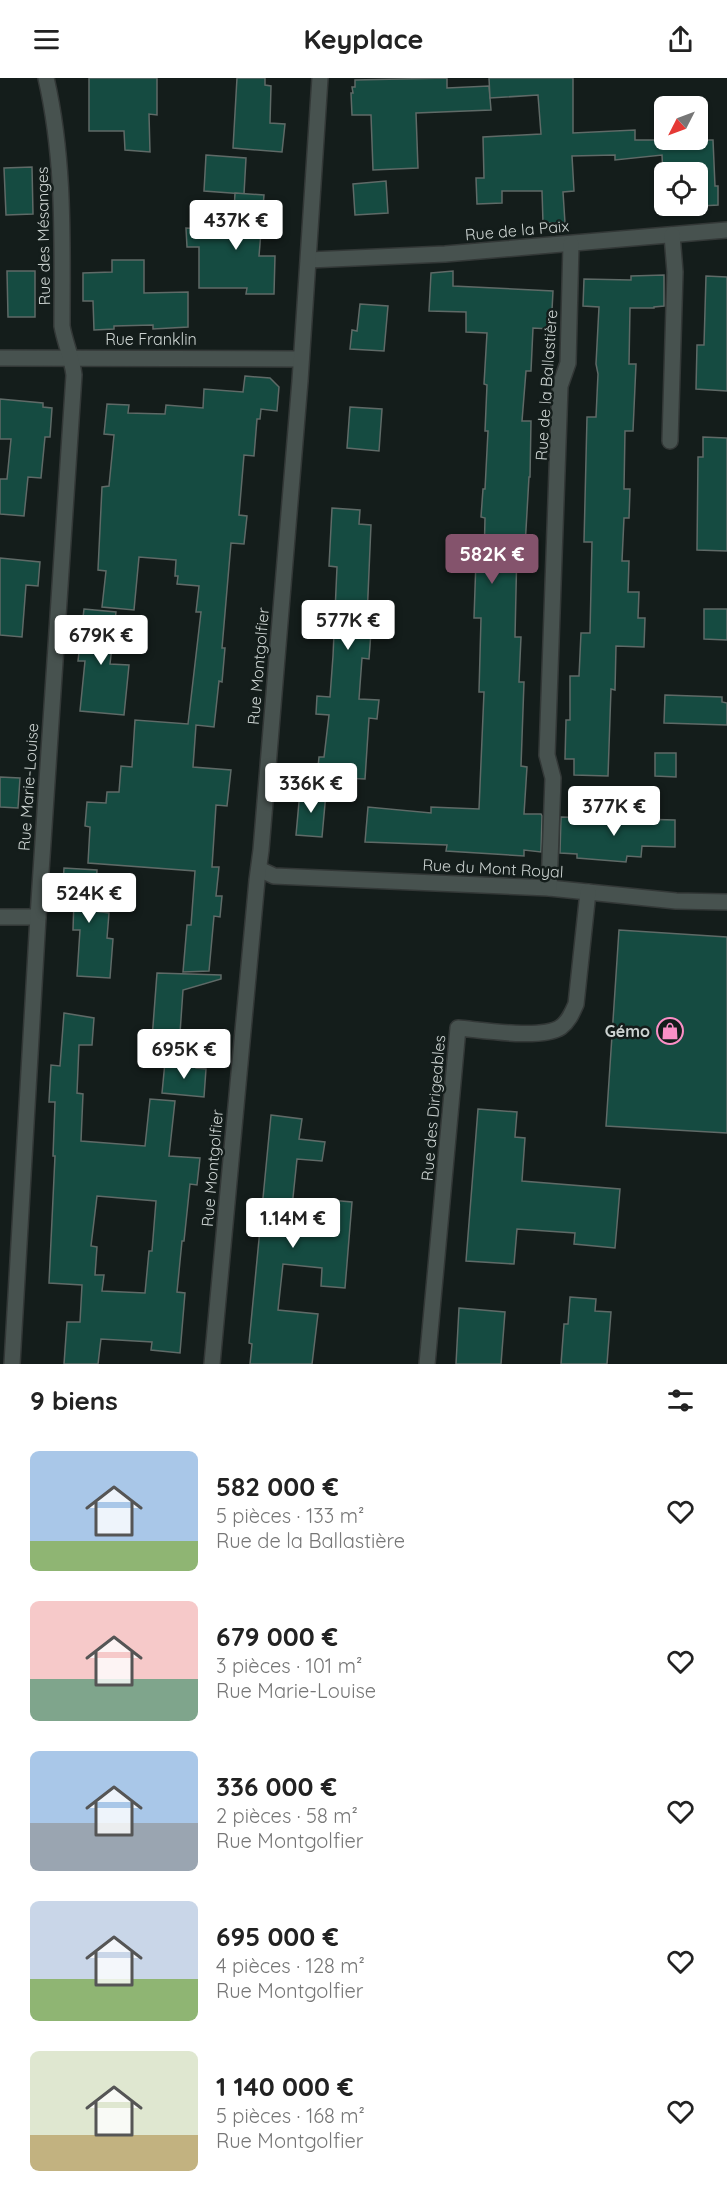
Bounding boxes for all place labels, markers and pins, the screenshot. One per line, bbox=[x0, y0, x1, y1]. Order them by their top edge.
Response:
pin: 437K € bbox=[187, 200, 285, 251]
pin: 582K € bbox=[443, 534, 541, 585]
pin: 577K € bbox=[299, 600, 397, 651]
pin: 679K € bbox=[52, 615, 150, 666]
pin: 336K € bbox=[262, 763, 360, 814]
pin: 377K € bbox=[565, 786, 663, 837]
pin: 524K € bbox=[40, 873, 138, 924]
shop icon: Gémo bbox=[655, 1016, 685, 1046]
place label: Gémo bbox=[605, 1021, 650, 1041]
pin: 695K € bbox=[135, 1029, 233, 1080]
pin: 1.14M € bbox=[238, 1198, 348, 1249]

